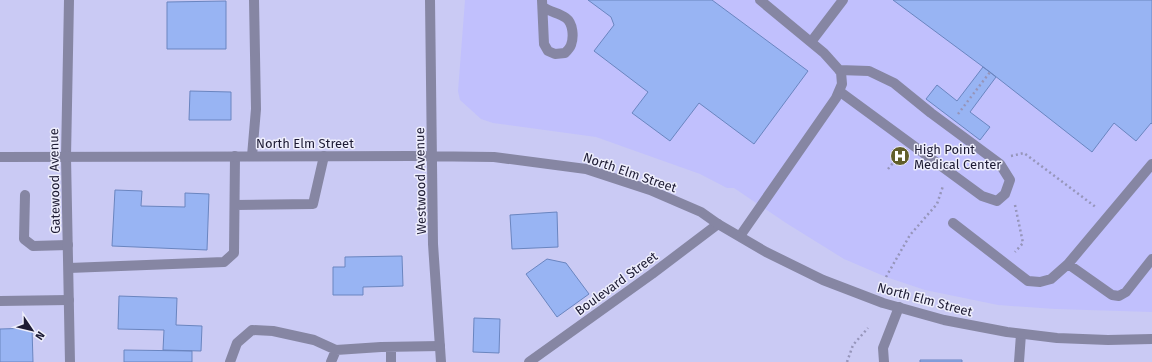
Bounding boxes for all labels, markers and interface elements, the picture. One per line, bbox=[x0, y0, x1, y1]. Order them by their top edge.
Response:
street label: Westwood Avenue bbox=[412, 127, 429, 235]
street label: Gatewood Avenue bbox=[46, 128, 63, 234]
street label: North Elm Street bbox=[256, 136, 354, 151]
place label: High Point Medical Center bbox=[914, 142, 1001, 172]
hospital icon: High Point Medical Center bbox=[889, 145, 911, 167]
street label: North Elm Street bbox=[581, 149, 679, 196]
street label: Boulevard Street bbox=[572, 248, 661, 318]
street label: North Elm Street bbox=[876, 280, 974, 319]
north arrow bbox=[12, 310, 52, 350]
text: N bbox=[32, 329, 47, 342]

